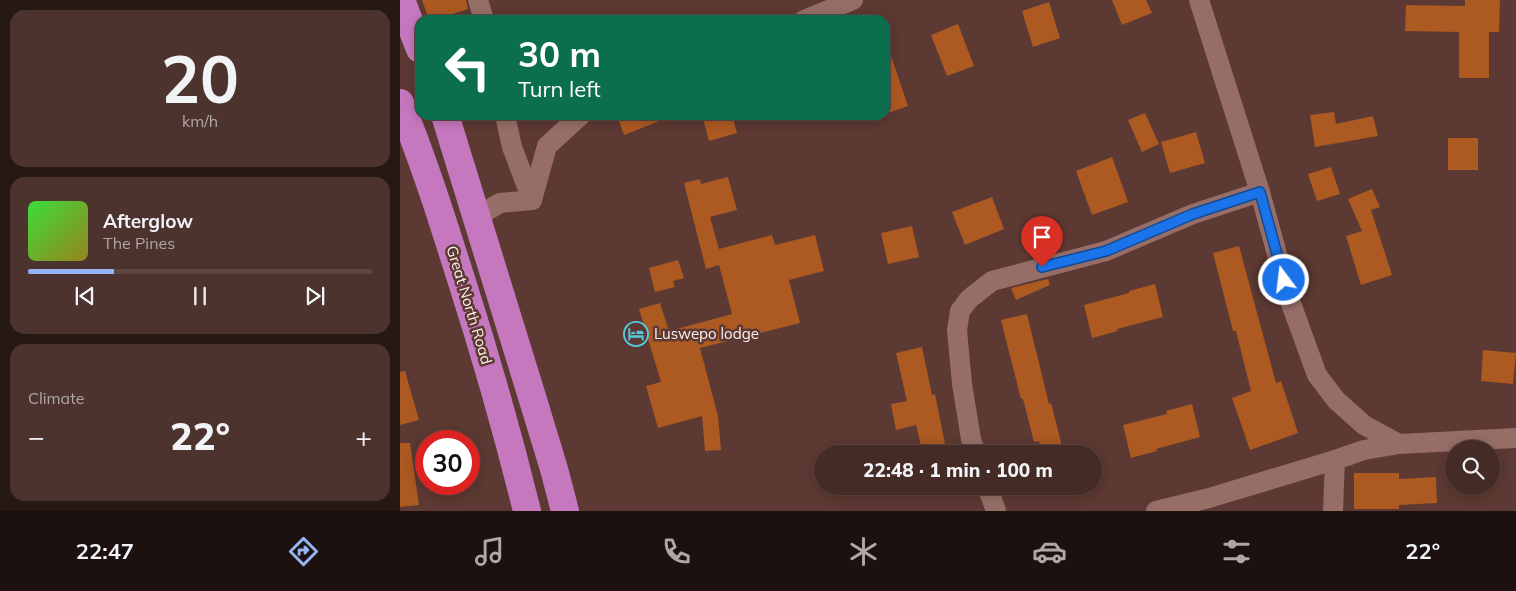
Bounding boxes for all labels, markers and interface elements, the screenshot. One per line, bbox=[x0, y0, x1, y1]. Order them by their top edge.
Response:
text: 30 m bbox=[518, 32, 601, 76]
icon: left bbox=[435, 35, 500, 100]
text: 20 bbox=[161, 38, 239, 119]
text: Turn left bbox=[518, 75, 601, 103]
text: km/h bbox=[182, 111, 218, 131]
text: Afterglow bbox=[103, 209, 193, 233]
pin bbox=[1021, 216, 1063, 267]
icon: arrive bbox=[1028, 223, 1056, 251]
text: The Pines bbox=[103, 233, 175, 253]
street label: Great North Road bbox=[442, 243, 497, 366]
position arrow bbox=[1257, 253, 1309, 305]
icon: previous bbox=[71, 282, 99, 310]
icon: pause bbox=[186, 282, 214, 310]
icon: next bbox=[301, 282, 329, 310]
hotel icon: Luswepo lodge bbox=[623, 321, 649, 347]
place label: Luswepo lodge bbox=[654, 324, 759, 343]
text: Climate bbox=[28, 388, 84, 408]
text: 22° bbox=[170, 412, 230, 460]
text: − bbox=[28, 419, 45, 454]
text: + bbox=[355, 419, 372, 454]
speed limit sign: 30 bbox=[415, 430, 480, 495]
map controls bbox=[1445, 440, 1500, 495]
button: search bbox=[1445, 440, 1500, 495]
text: 22:48 · 1 min · 100 m bbox=[863, 458, 1053, 482]
icon: directions bbox=[286, 534, 321, 569]
icon: music bbox=[472, 534, 507, 569]
icon: phone bbox=[659, 534, 694, 569]
icon: climate bbox=[846, 534, 881, 569]
icon: car bbox=[1032, 534, 1067, 569]
icon: filters bbox=[1219, 534, 1254, 569]
text: 22:47 bbox=[76, 537, 134, 565]
text: 22° bbox=[1405, 537, 1440, 565]

